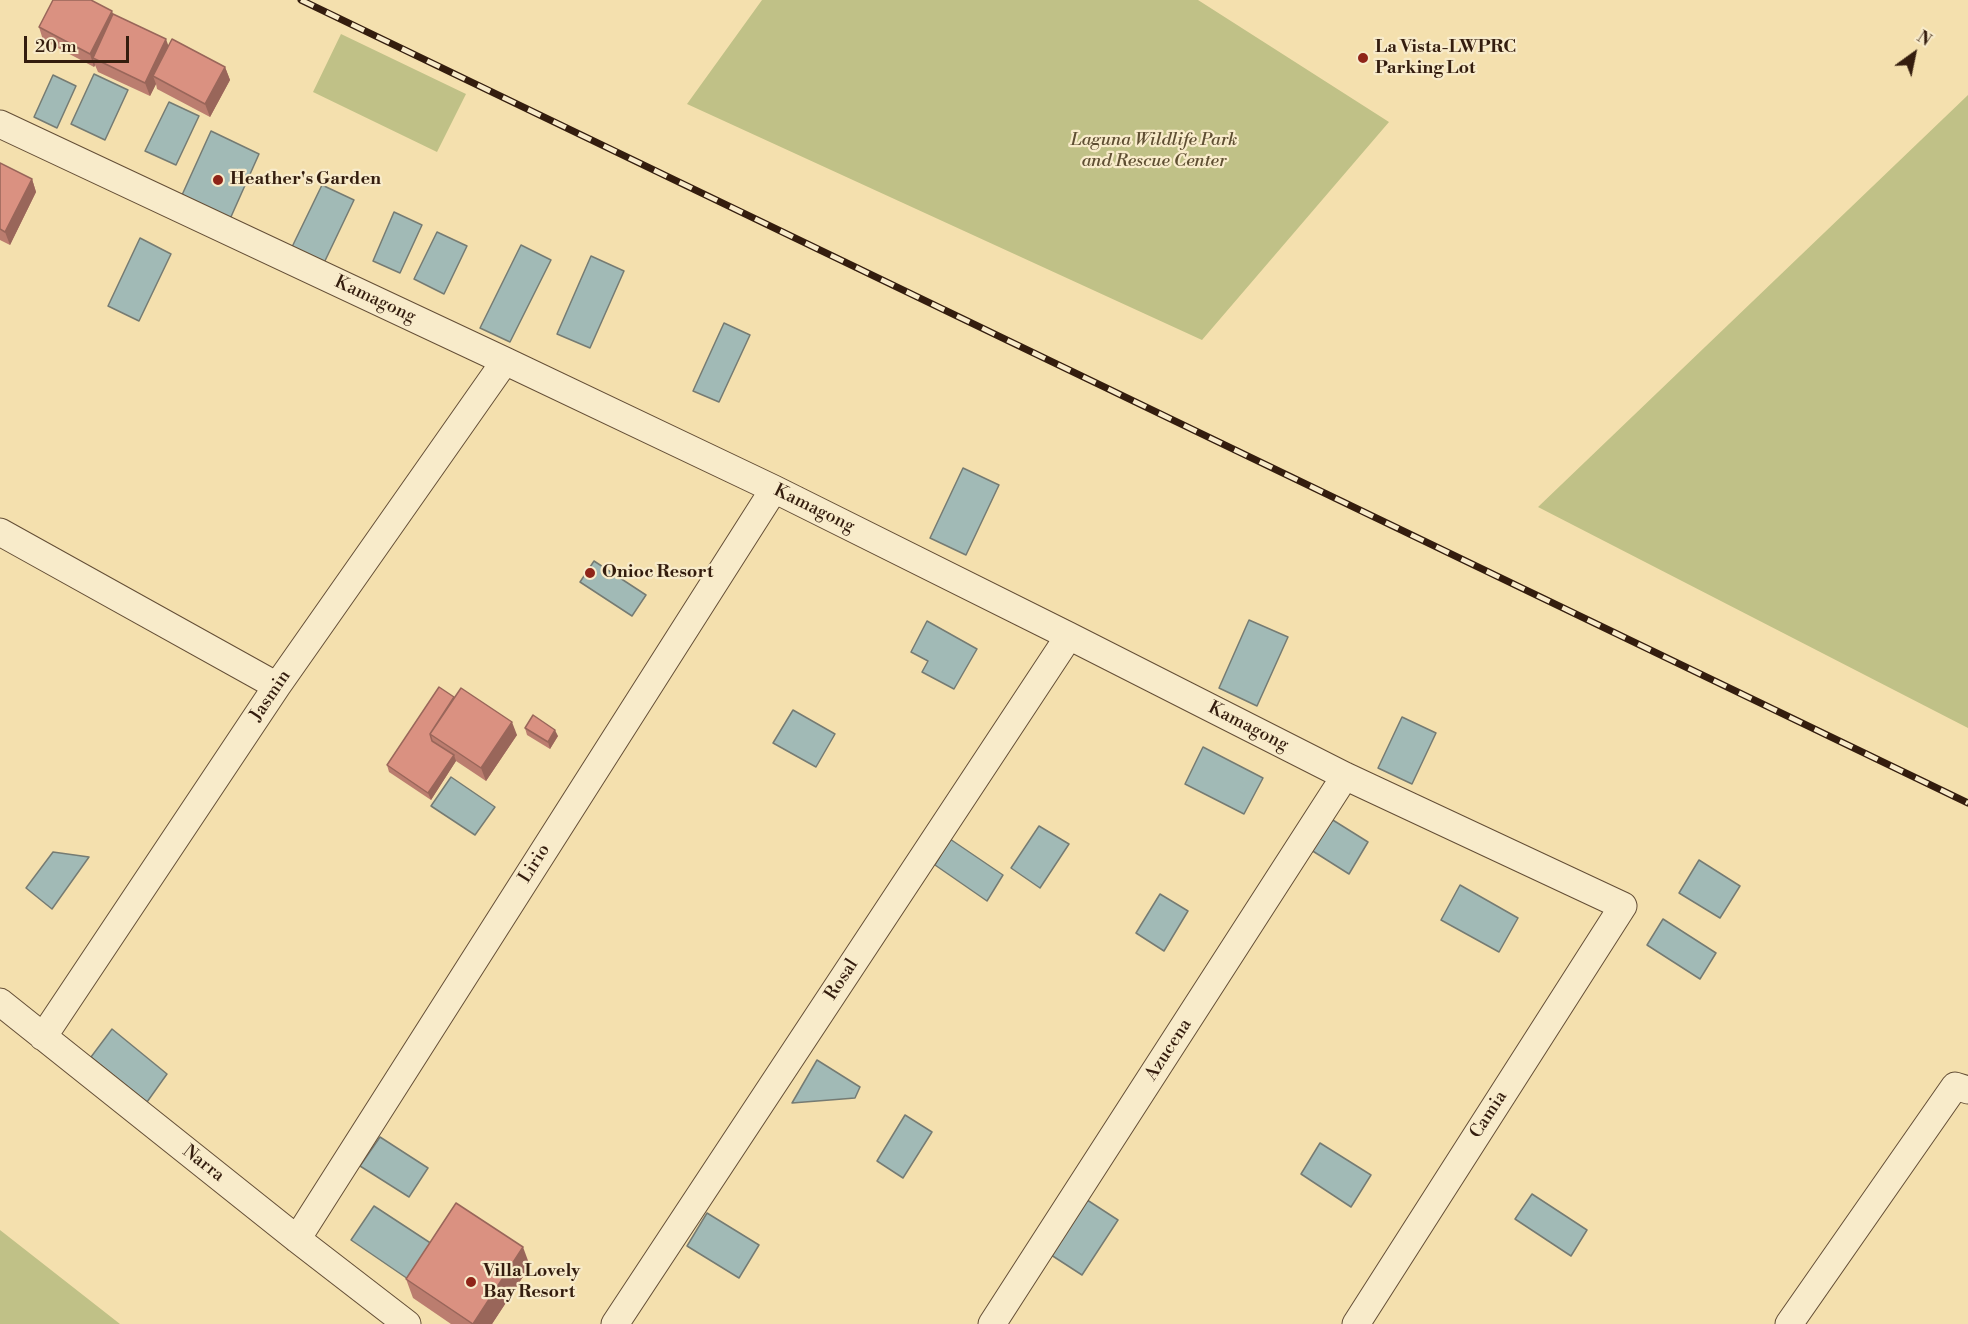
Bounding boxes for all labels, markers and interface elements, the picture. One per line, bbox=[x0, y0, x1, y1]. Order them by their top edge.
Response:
scale bar bbox=[27, 24, 132, 62]
north arrow bbox=[1884, 24, 1944, 84]
text: N bbox=[1913, 27, 1935, 51]
text: 20 m bbox=[35, 35, 77, 58]
place label: La Vista-LWPRC Parking Lot bbox=[1375, 37, 1516, 80]
marker: La Vista-LWPRC Parking Lot bbox=[1356, 51, 1370, 65]
park label: Laguna Wildlife Park and Rescue Center bbox=[1071, 130, 1237, 172]
place label: Heather's Garden bbox=[230, 169, 381, 191]
marker: Heather's Garden bbox=[211, 173, 225, 187]
street label: Kamagong bbox=[331, 272, 419, 328]
street label: Kamagong bbox=[770, 480, 858, 538]
place label: Onioc Resort bbox=[602, 562, 713, 584]
marker: Onioc Resort bbox=[583, 566, 597, 580]
street label: Jasmin bbox=[246, 666, 296, 726]
street label: Kamagong bbox=[1204, 698, 1292, 756]
street label: Lirio bbox=[515, 840, 555, 888]
street label: Rosal bbox=[821, 955, 863, 1005]
street label: Azucena bbox=[1141, 1015, 1197, 1085]
street label: Camia bbox=[1466, 1087, 1512, 1143]
street label: Narra bbox=[178, 1141, 228, 1187]
place label: Villa Lovely Bay Resort bbox=[483, 1261, 580, 1304]
marker: Villa Lovely Bay Resort bbox=[464, 1275, 478, 1289]

